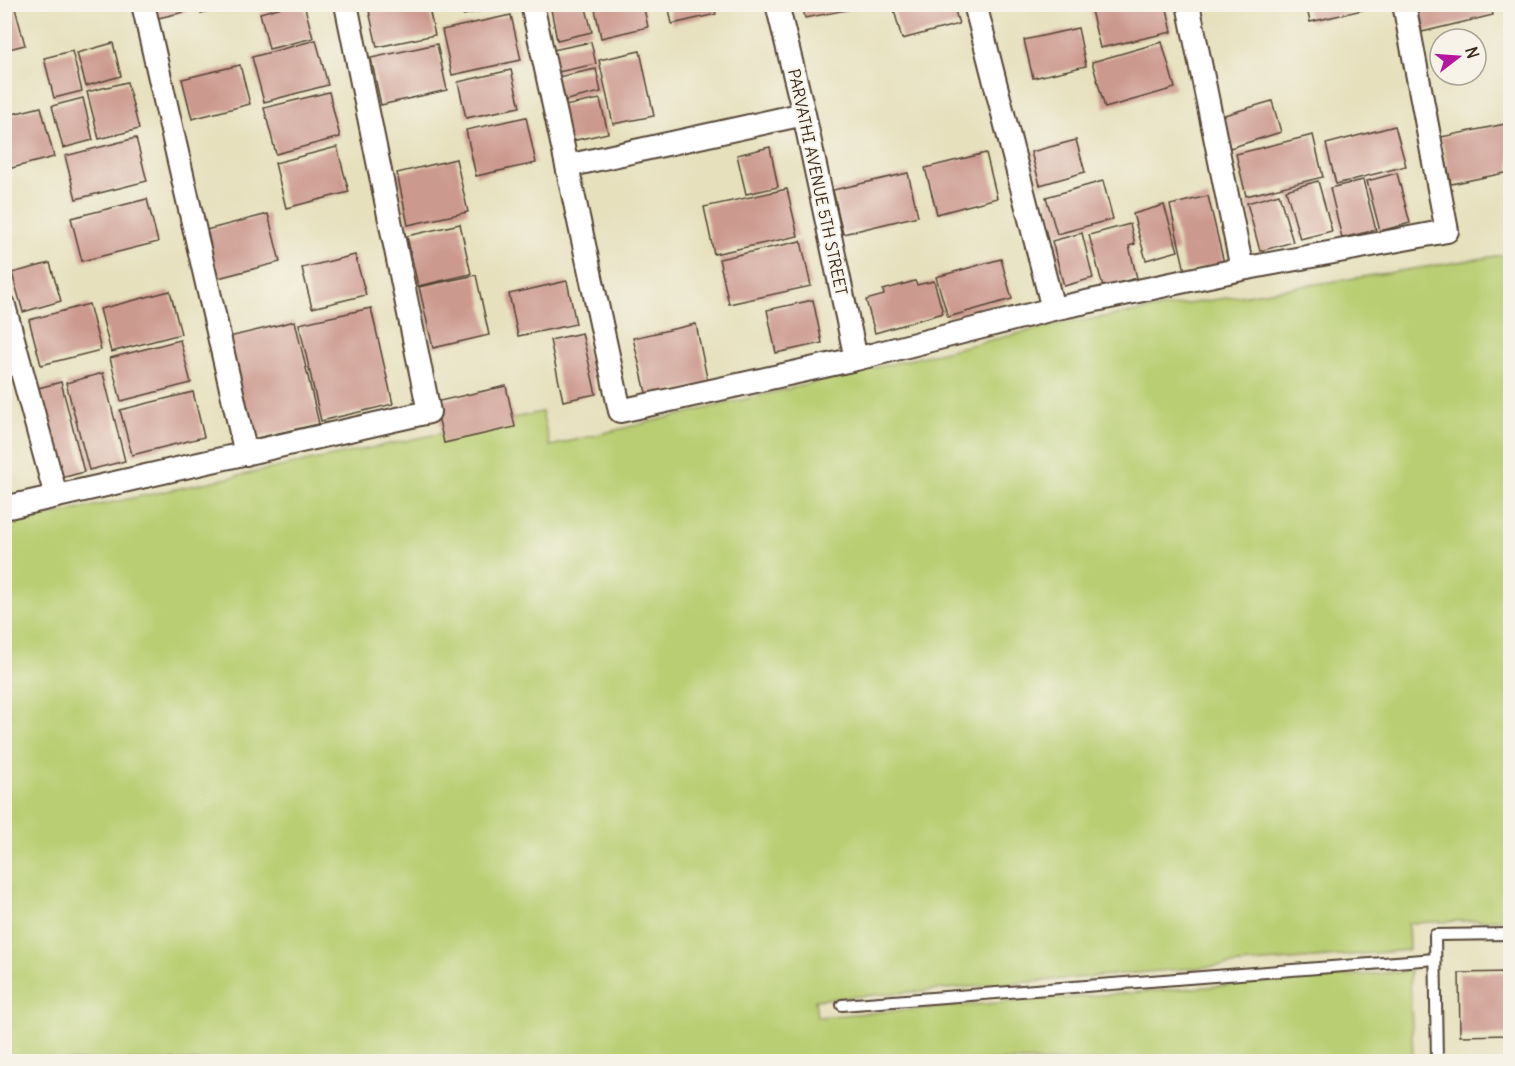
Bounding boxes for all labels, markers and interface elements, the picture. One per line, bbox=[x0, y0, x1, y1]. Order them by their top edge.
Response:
north arrow bbox=[1428, 27, 1488, 87]
text: N bbox=[1461, 44, 1484, 61]
street label: PARVATHI AVENUE 5TH STREET bbox=[784, 67, 852, 297]

